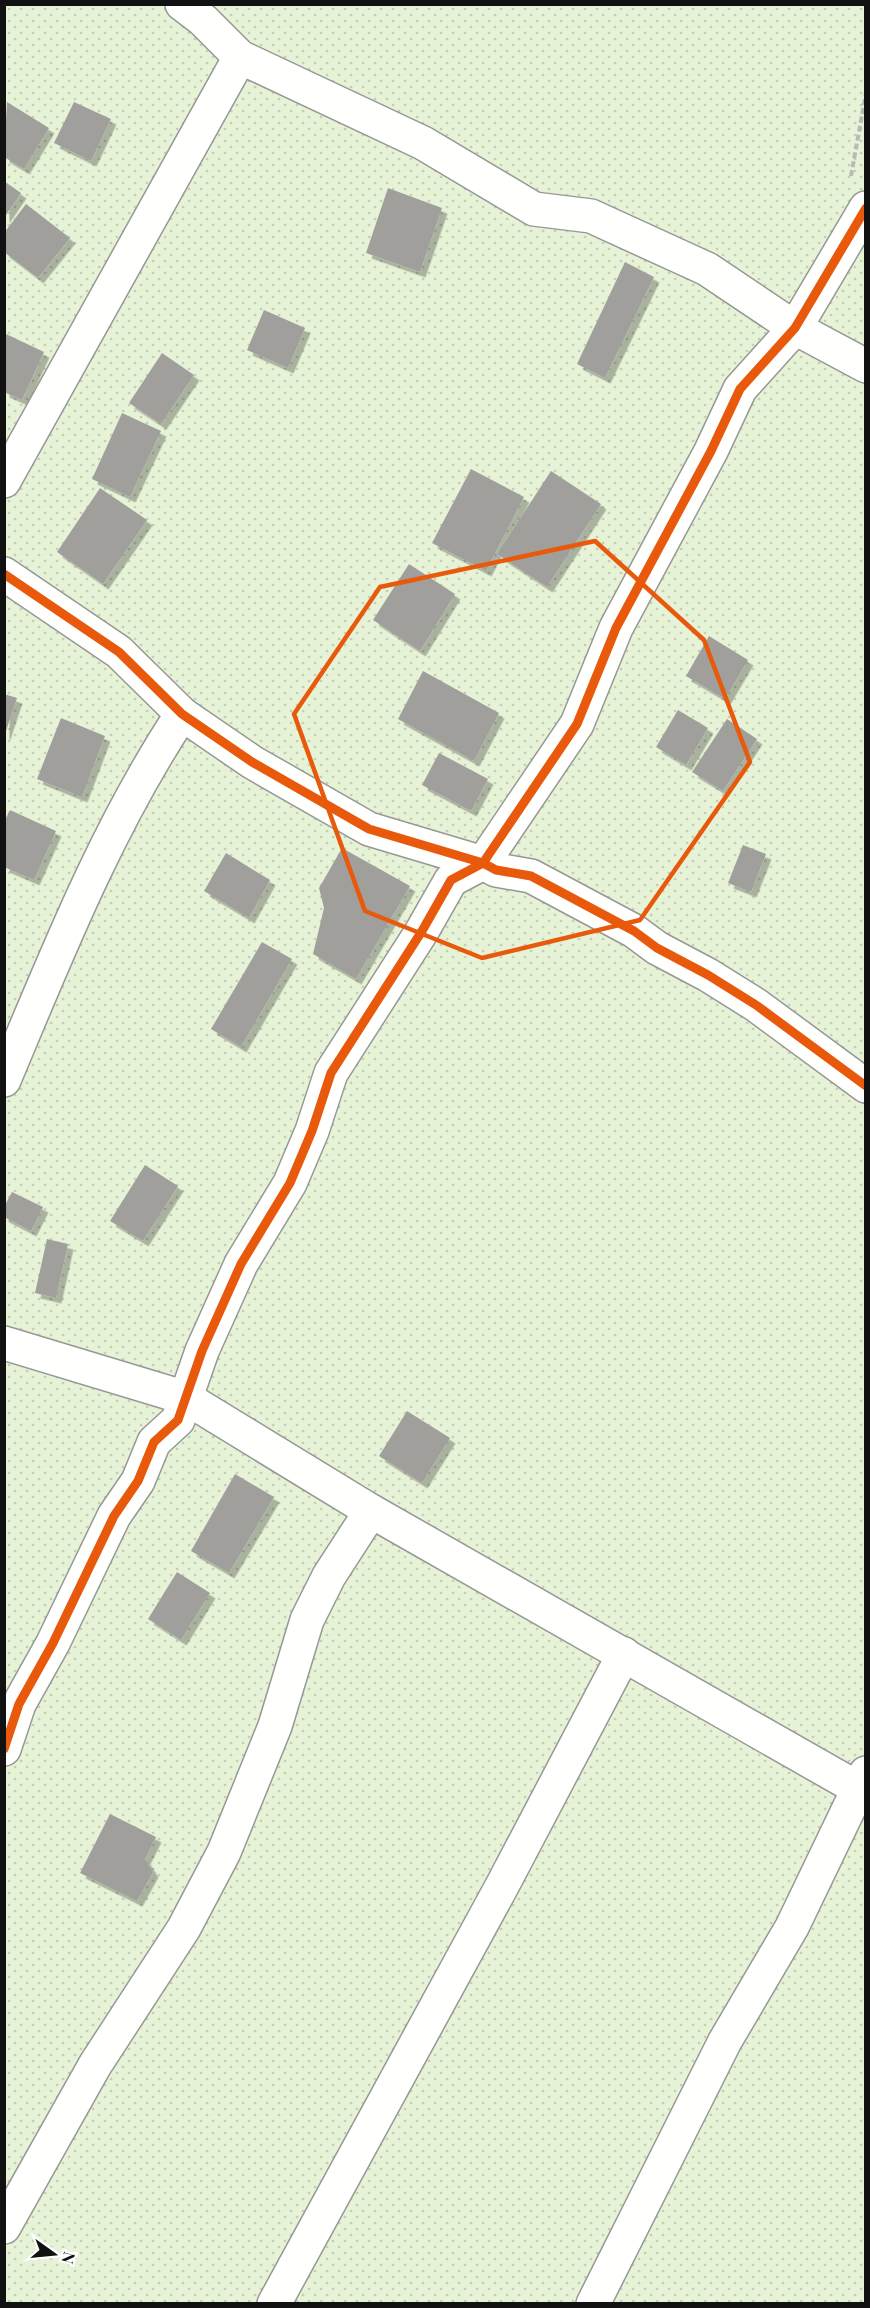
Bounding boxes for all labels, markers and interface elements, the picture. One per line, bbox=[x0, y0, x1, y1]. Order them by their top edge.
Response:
north arrow bbox=[24, 2224, 84, 2284]
text: N bbox=[57, 2250, 81, 2267]

